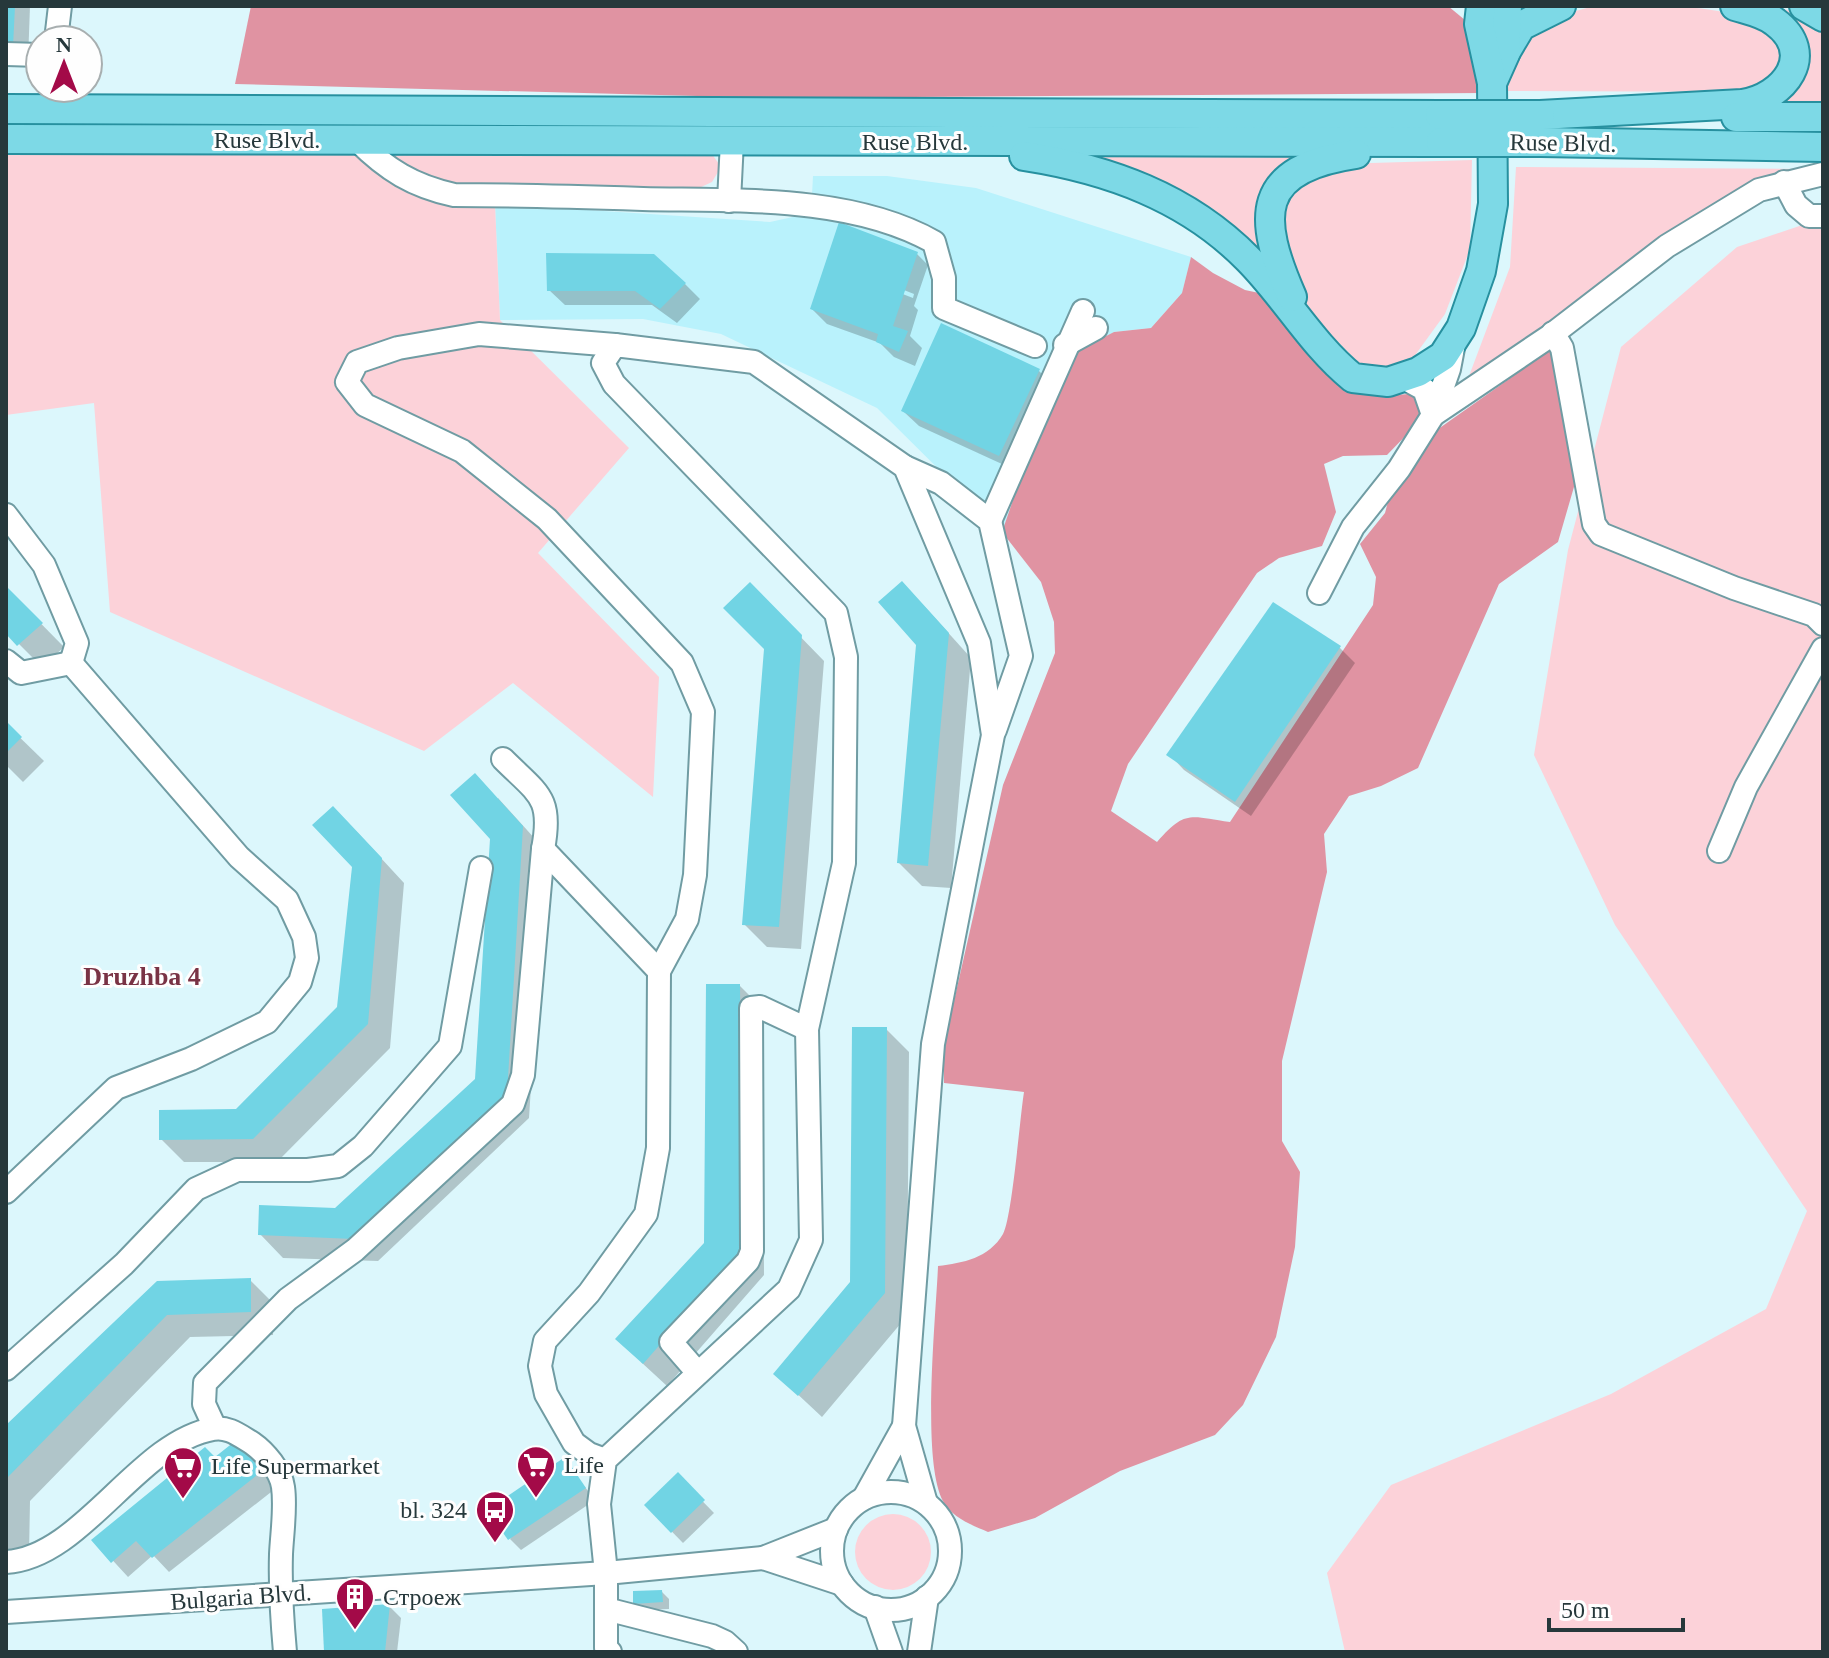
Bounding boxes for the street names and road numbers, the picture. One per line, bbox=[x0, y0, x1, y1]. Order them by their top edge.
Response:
street label: Ruse Blvd. bbox=[214, 127, 320, 153]
street label: Ruse Blvd. bbox=[862, 129, 968, 155]
street label: Ruse Blvd. bbox=[1509, 129, 1617, 157]
street label: Bulgaria Blvd. bbox=[170, 1579, 312, 1615]

